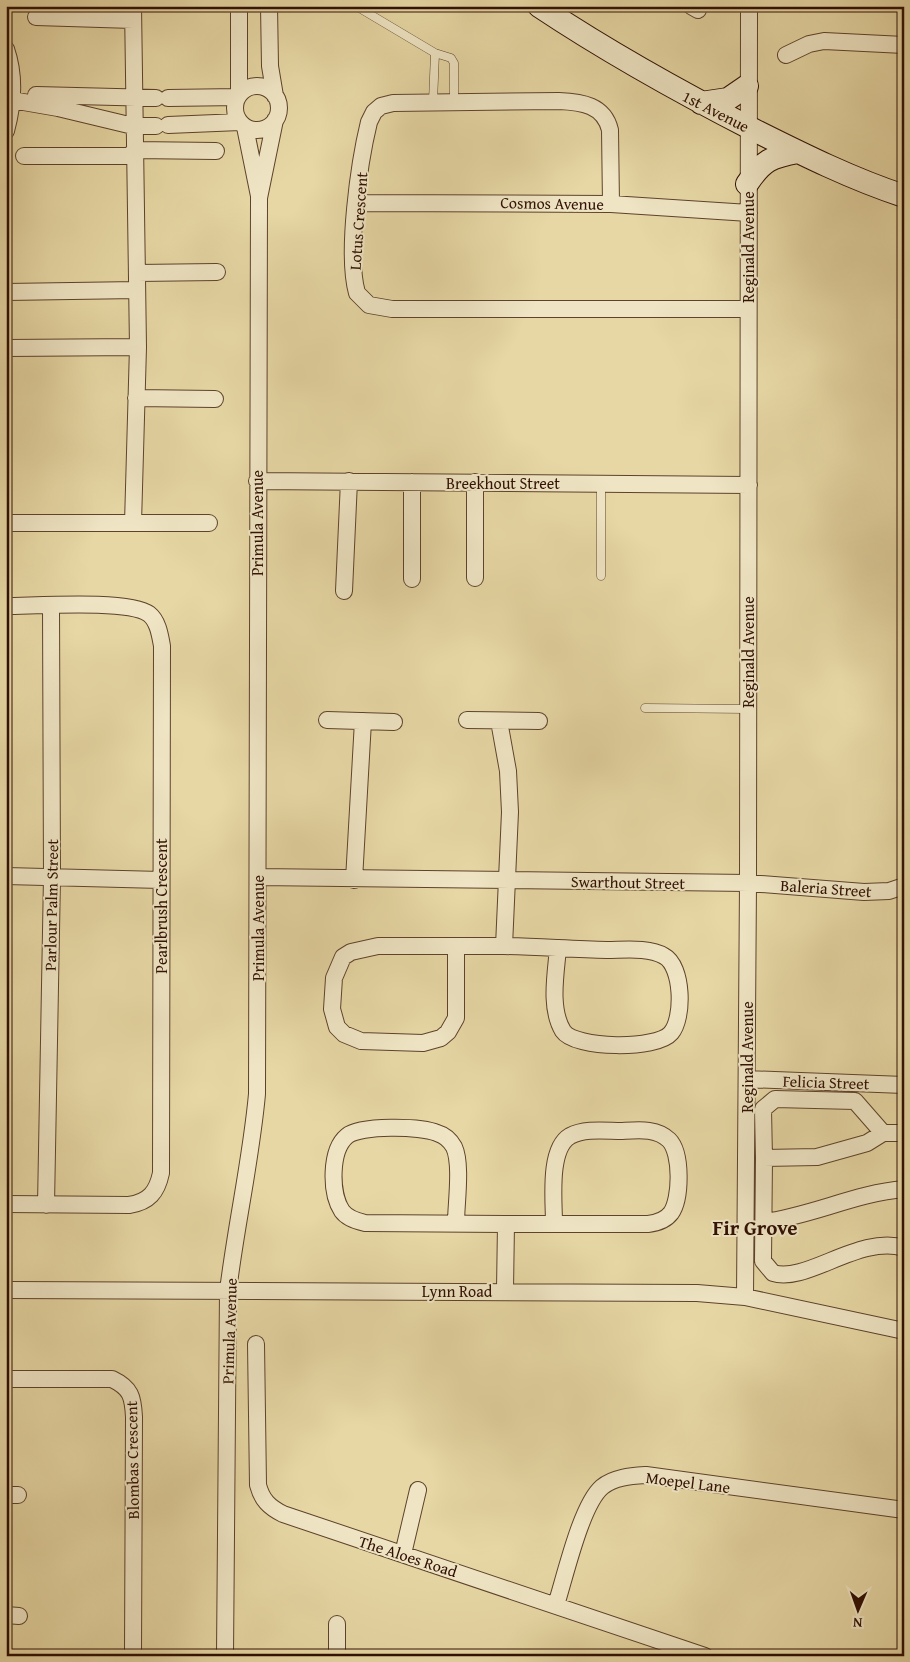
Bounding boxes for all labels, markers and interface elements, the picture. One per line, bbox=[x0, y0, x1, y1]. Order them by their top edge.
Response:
street label: 1st Avenue bbox=[678, 84, 754, 138]
street label: Lotus Crescent bbox=[343, 171, 373, 271]
street label: Cosmos Avenue bbox=[500, 190, 604, 216]
street label: Reginald Avenue bbox=[736, 191, 760, 303]
street label: Primula Avenue bbox=[245, 470, 269, 576]
street label: Breekhout Street bbox=[446, 471, 560, 495]
street label: Reginald Avenue bbox=[736, 596, 760, 708]
street label: Parlour Palm Street bbox=[38, 838, 64, 971]
street label: Pearlbrush Crescent bbox=[149, 838, 173, 974]
street label: Swarthout Street bbox=[571, 869, 686, 895]
street label: Baleria Street bbox=[780, 873, 873, 903]
street label: Primula Avenue bbox=[246, 875, 270, 981]
street label: Reginald Avenue bbox=[735, 1001, 759, 1113]
street label: Felicia Street bbox=[782, 1068, 870, 1096]
district label: Fir Grove bbox=[712, 1212, 798, 1243]
street label: Primula Avenue bbox=[215, 1278, 243, 1384]
street label: Lynn Road bbox=[422, 1279, 493, 1303]
street label: Blombas Crescent bbox=[119, 1400, 145, 1520]
street label: Moepel Lane bbox=[644, 1465, 732, 1499]
street label: The Aloes Road bbox=[356, 1529, 461, 1583]
north arrow bbox=[832, 1584, 882, 1634]
text: N bbox=[852, 1613, 863, 1633]

